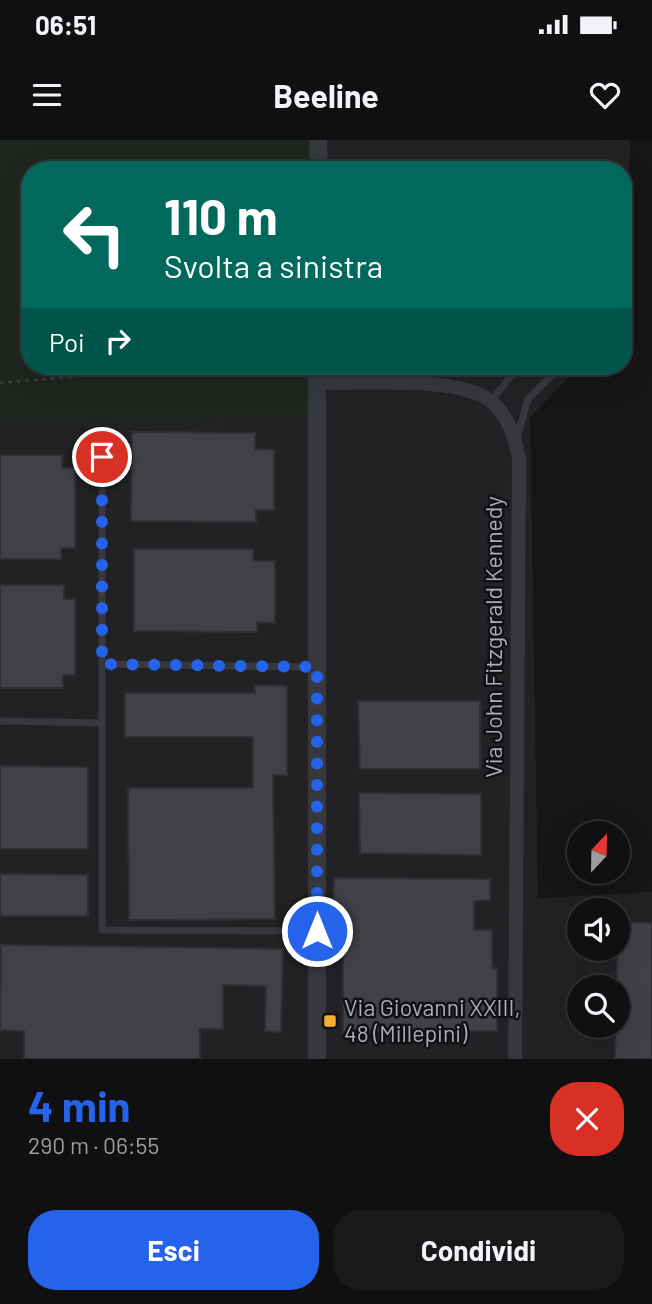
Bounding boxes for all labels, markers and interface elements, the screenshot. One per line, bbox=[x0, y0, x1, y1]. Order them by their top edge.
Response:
text: 06:51 bbox=[35, 9, 96, 40]
icon: menu bbox=[28, 76, 66, 114]
text: Beeline bbox=[273, 76, 379, 114]
icon: heart bbox=[586, 76, 624, 114]
text: 110 m bbox=[164, 186, 278, 245]
icon: left bbox=[49, 189, 140, 280]
text: Svolta a sinistra bbox=[164, 246, 383, 284]
icon: right bbox=[99, 322, 137, 360]
text: Poi bbox=[49, 326, 85, 357]
pin bbox=[72, 427, 132, 487]
icon: arrive bbox=[83, 438, 121, 476]
street label: Via John Fitzgerald Kennedy bbox=[479, 496, 507, 778]
north arrow bbox=[567, 821, 630, 884]
map controls bbox=[567, 821, 630, 1038]
position arrow bbox=[280, 894, 354, 968]
button: sound bbox=[567, 898, 630, 961]
button: search bbox=[567, 975, 630, 1038]
place label: Via Giovanni XXIII, 48 (Millepini) bbox=[344, 993, 521, 1047]
marker: Via Giovanni XXIII, 48 (Millepini) bbox=[322, 1013, 338, 1029]
text: 4 min bbox=[28, 1080, 131, 1130]
button: close bbox=[550, 1082, 624, 1156]
text: 290 m · 06:55 bbox=[28, 1131, 159, 1159]
button: Esci bbox=[28, 1210, 319, 1290]
button: Condividi bbox=[333, 1210, 624, 1290]

